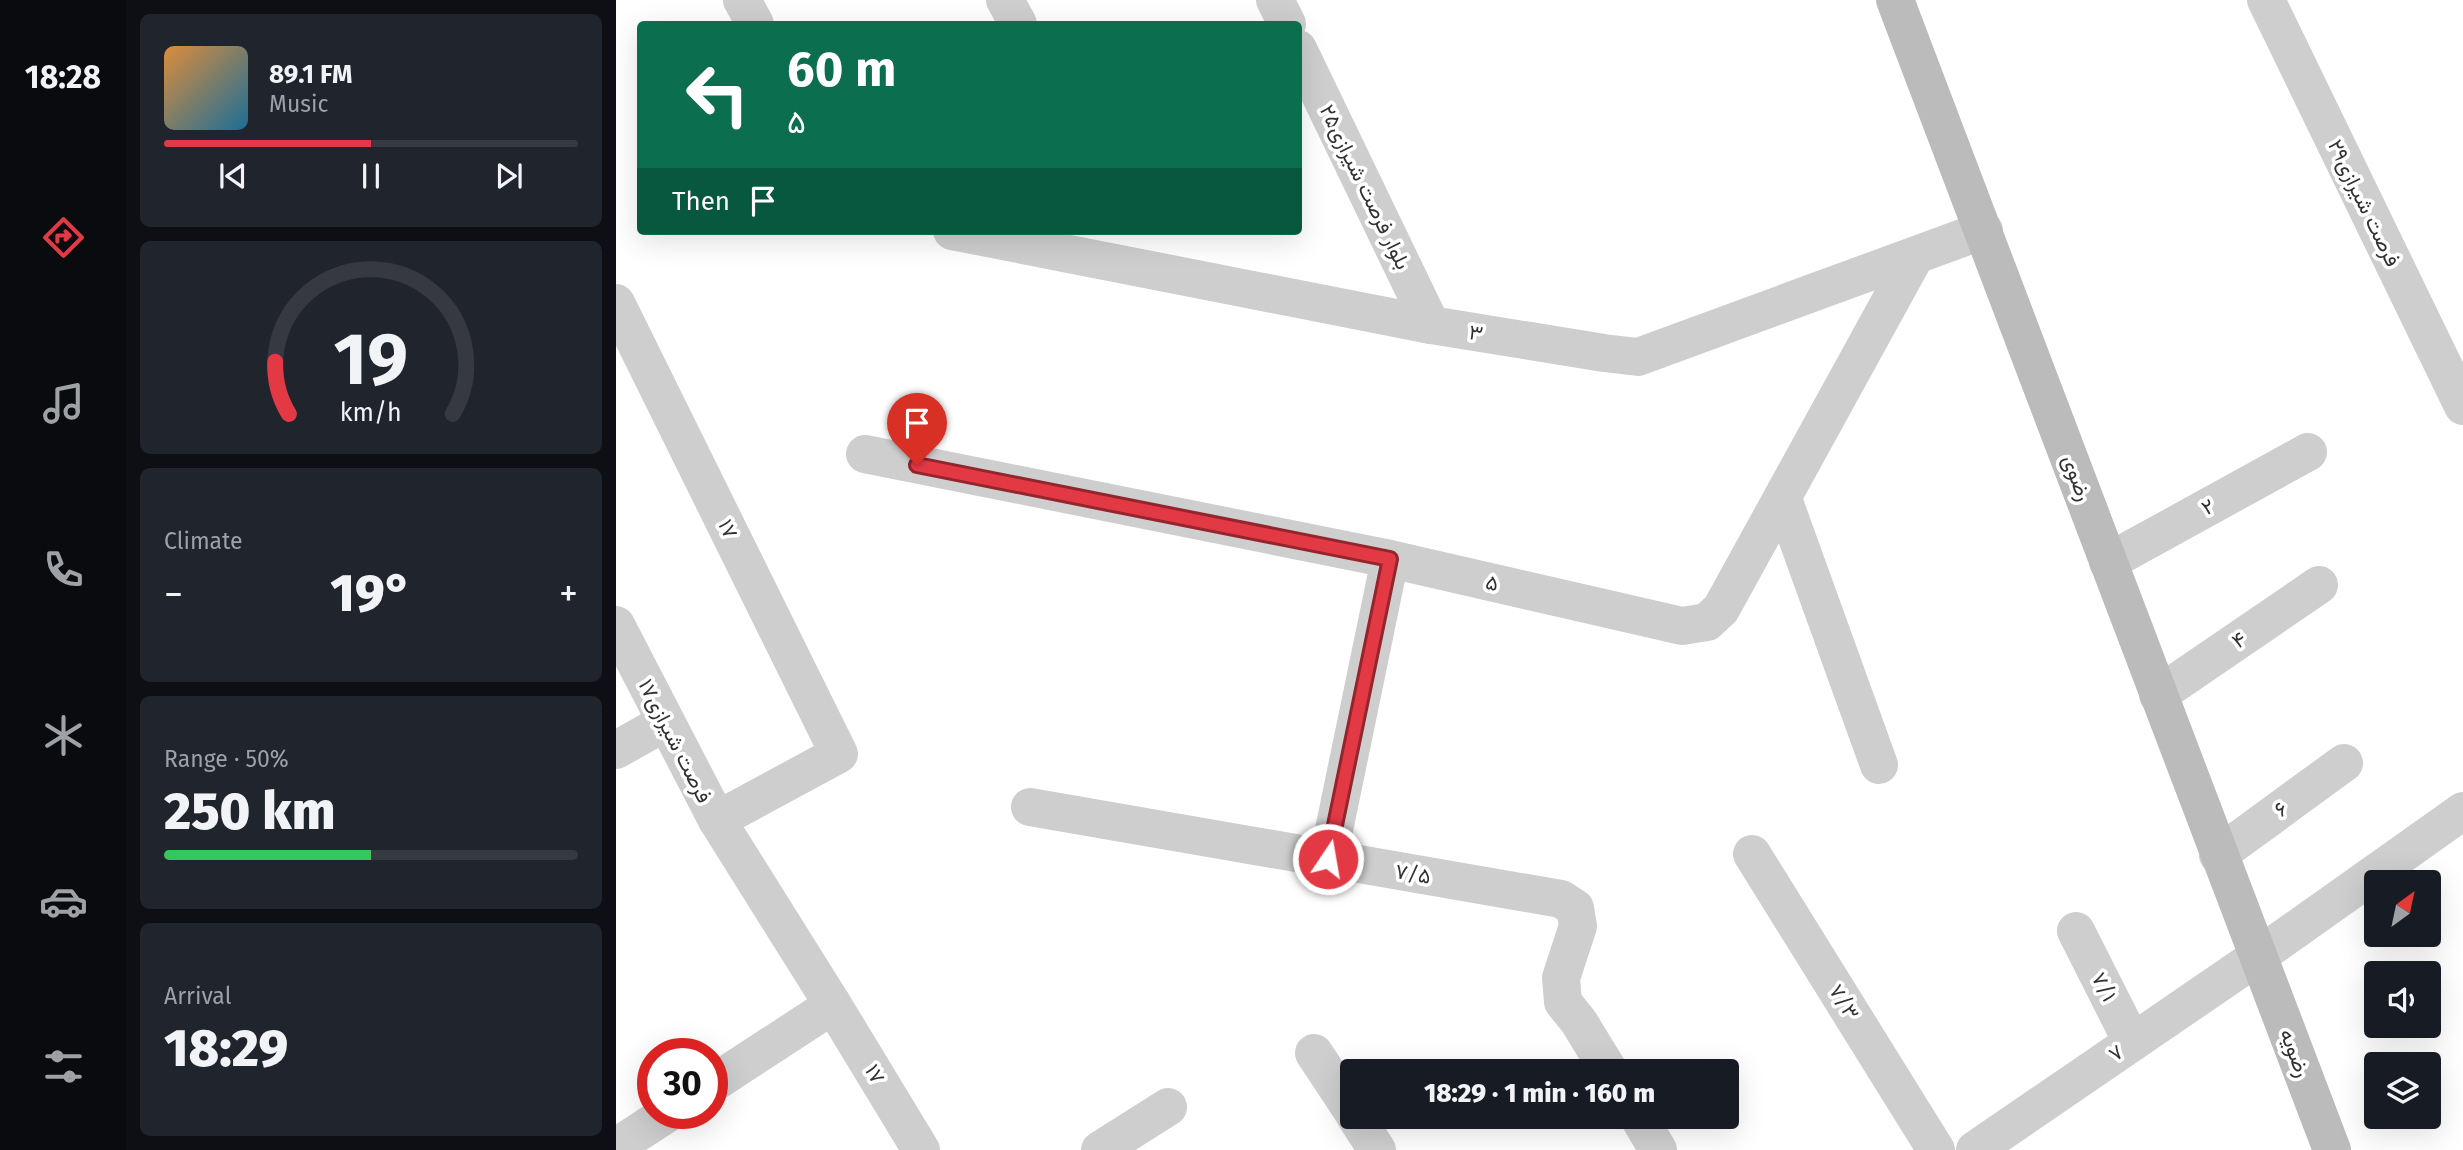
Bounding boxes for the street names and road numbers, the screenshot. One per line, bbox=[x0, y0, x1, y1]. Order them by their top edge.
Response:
street label: بلوار فرصت شیرازی۲۵ bbox=[1314, 100, 1416, 274]
street label: فرصت شیرازی۲۹ bbox=[2322, 135, 2406, 271]
street label: ۳ bbox=[1467, 319, 1485, 347]
street label: رضوی bbox=[2057, 451, 2097, 505]
street label: ۲ bbox=[2197, 493, 2219, 521]
street label: ۱۷ bbox=[712, 515, 744, 543]
street label: ۵ bbox=[1483, 569, 1501, 597]
street label: ۴ bbox=[2227, 626, 2251, 654]
street label: ۱۷فرصت شیرازی bbox=[633, 675, 717, 807]
street label: ۶ bbox=[2269, 795, 2293, 823]
street label: ۷/۵ bbox=[1393, 858, 1433, 890]
street label: ۷/۱ bbox=[2086, 968, 2122, 1006]
street label: ۷/۳ bbox=[1823, 979, 1865, 1025]
street label: رضویه bbox=[2274, 1025, 2316, 1081]
street label: ۷ bbox=[2103, 1039, 2129, 1067]
street label: ۱۷ bbox=[859, 1059, 891, 1089]

